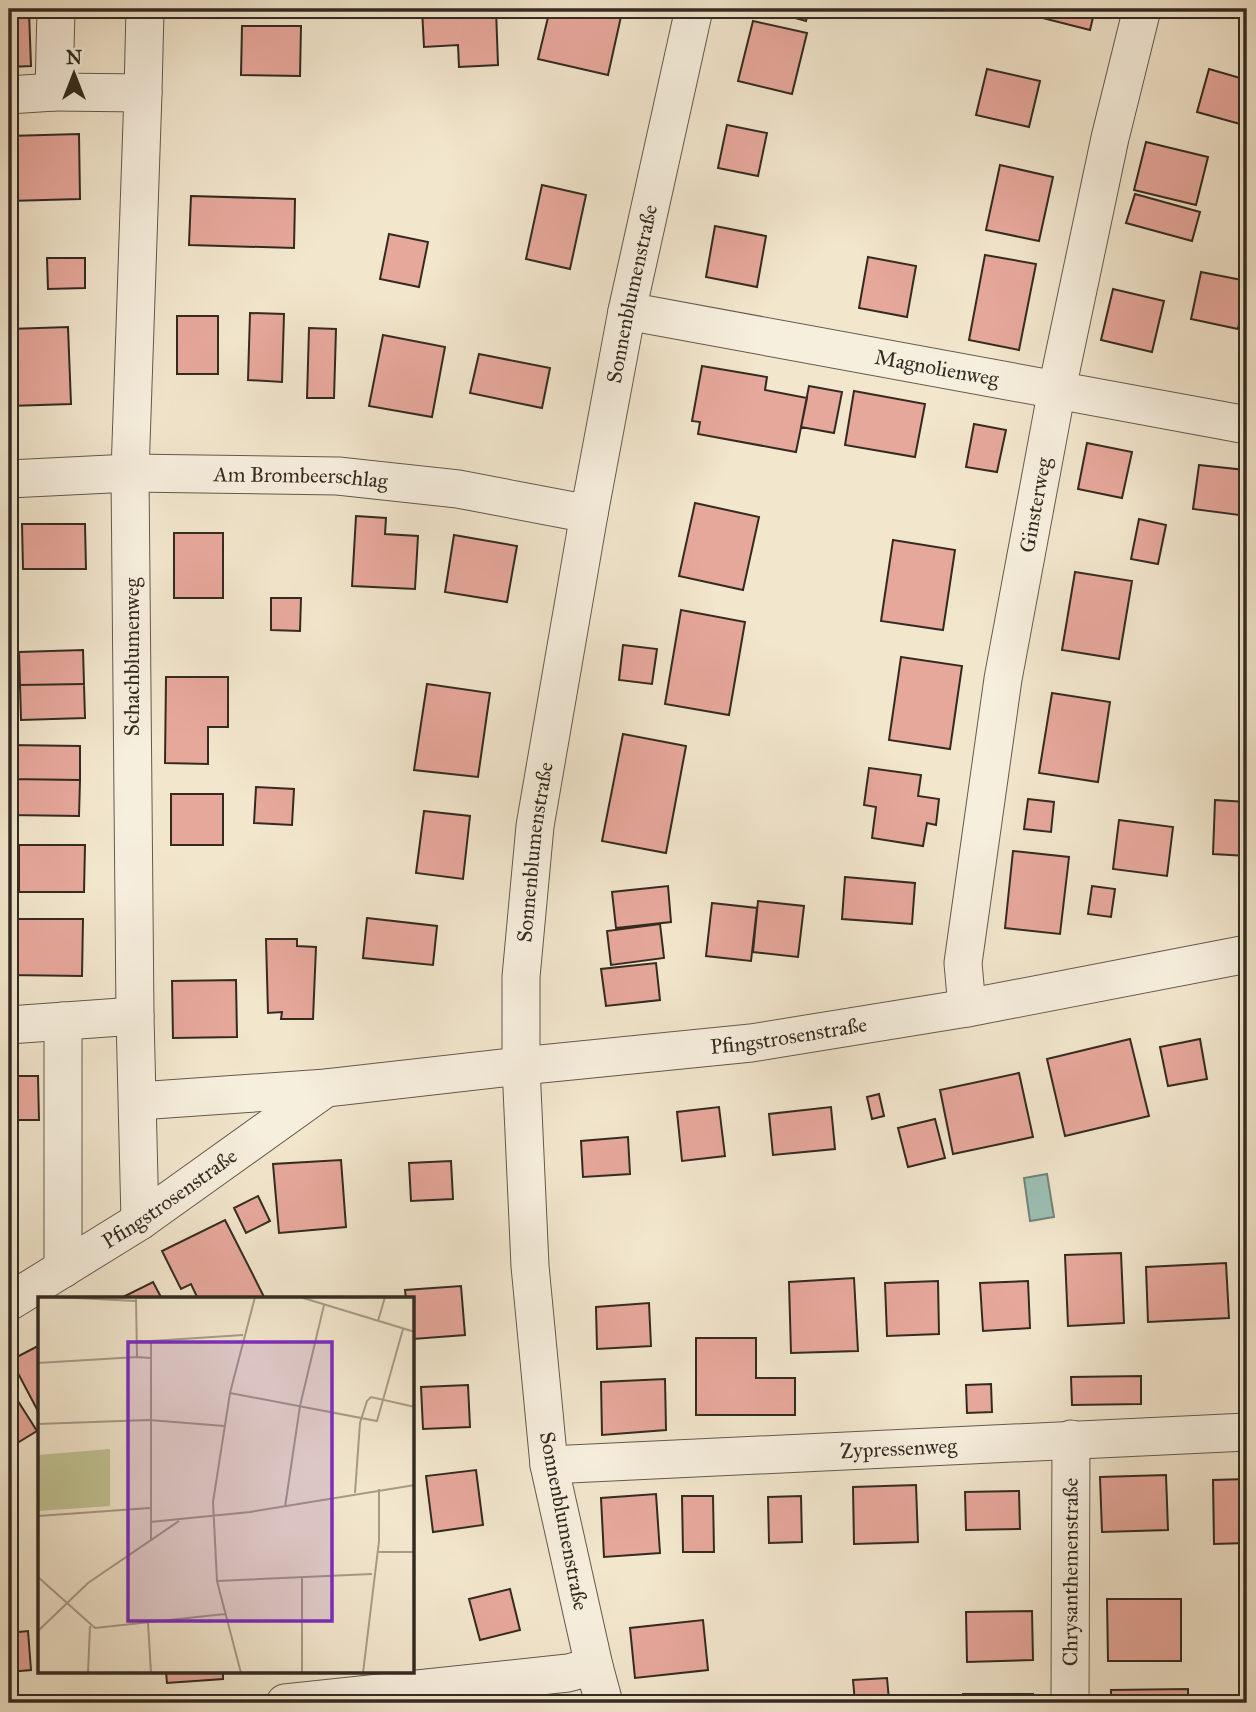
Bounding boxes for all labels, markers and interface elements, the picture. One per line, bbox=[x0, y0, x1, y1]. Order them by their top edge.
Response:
north arrow bbox=[38, 38, 108, 108]
text: N bbox=[66, 46, 82, 69]
street label: Sonnenblumenstraße bbox=[601, 202, 663, 385]
street label: Magnolienweg bbox=[873, 344, 1001, 392]
street label: Ginsterweg bbox=[1014, 455, 1057, 555]
street label: Am Brombeerschlag bbox=[213, 461, 389, 494]
street label: Schachblumenweg bbox=[119, 578, 145, 736]
street label: Sonnenblumenstraße bbox=[511, 760, 559, 944]
street label: Pfingstrosenstraße bbox=[709, 1011, 869, 1060]
street label: Pfingstrosenstraße bbox=[97, 1143, 242, 1254]
inset map bbox=[38, 1297, 415, 1674]
street label: Sonnenblumenstraße bbox=[534, 1429, 594, 1613]
street label: Zypressenweg bbox=[840, 1433, 958, 1464]
street label: Chrysanthemenstraße bbox=[1057, 1477, 1084, 1666]

